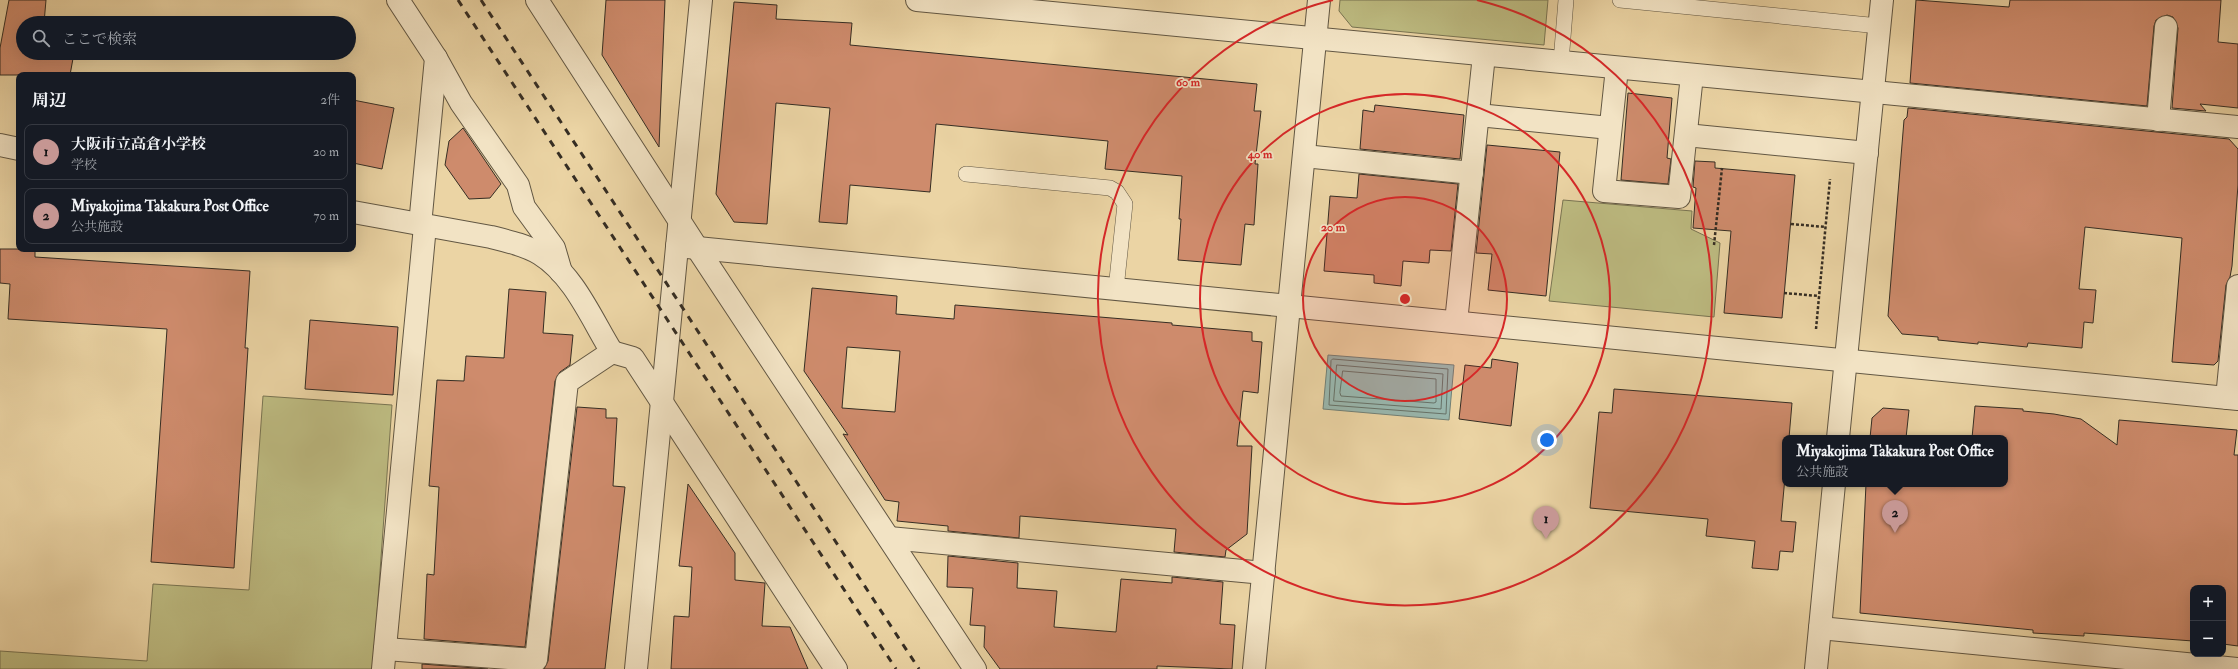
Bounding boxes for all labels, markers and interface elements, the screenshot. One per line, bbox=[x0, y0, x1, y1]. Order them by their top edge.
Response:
search box bbox=[16, 16, 356, 60]
icon: search bbox=[30, 27, 52, 49]
text: ここで検索 bbox=[62, 30, 137, 49]
text: 60 m bbox=[1176, 75, 1201, 90]
text: 周辺 bbox=[32, 90, 66, 111]
text: 2件 bbox=[320, 92, 340, 108]
text: 大阪市立高倉小学校 bbox=[71, 135, 206, 154]
text: 1 bbox=[44, 144, 48, 160]
text: 20 m bbox=[313, 144, 339, 160]
text: 40 m bbox=[1247, 147, 1273, 162]
text: 学校 bbox=[71, 157, 97, 173]
text: Miyakojima Takakura Post Office bbox=[71, 197, 269, 216]
text: 2 bbox=[43, 208, 49, 224]
text: 70 m bbox=[314, 208, 339, 224]
text: 公共施設 bbox=[71, 219, 123, 235]
text: 20 m bbox=[1321, 220, 1346, 235]
centre of rings bbox=[1398, 292, 1412, 306]
your location bbox=[1537, 430, 1557, 450]
popup bbox=[1782, 435, 2008, 487]
text: Miyakojima Takakura Post Office bbox=[1796, 442, 1994, 461]
text: 公共施設 bbox=[1796, 464, 1848, 480]
pin: 2 bbox=[1882, 500, 1908, 533]
pin: 1 bbox=[1533, 506, 1559, 539]
map controls bbox=[2190, 585, 2226, 657]
button: + bbox=[2190, 585, 2226, 621]
button: − bbox=[2190, 621, 2226, 657]

